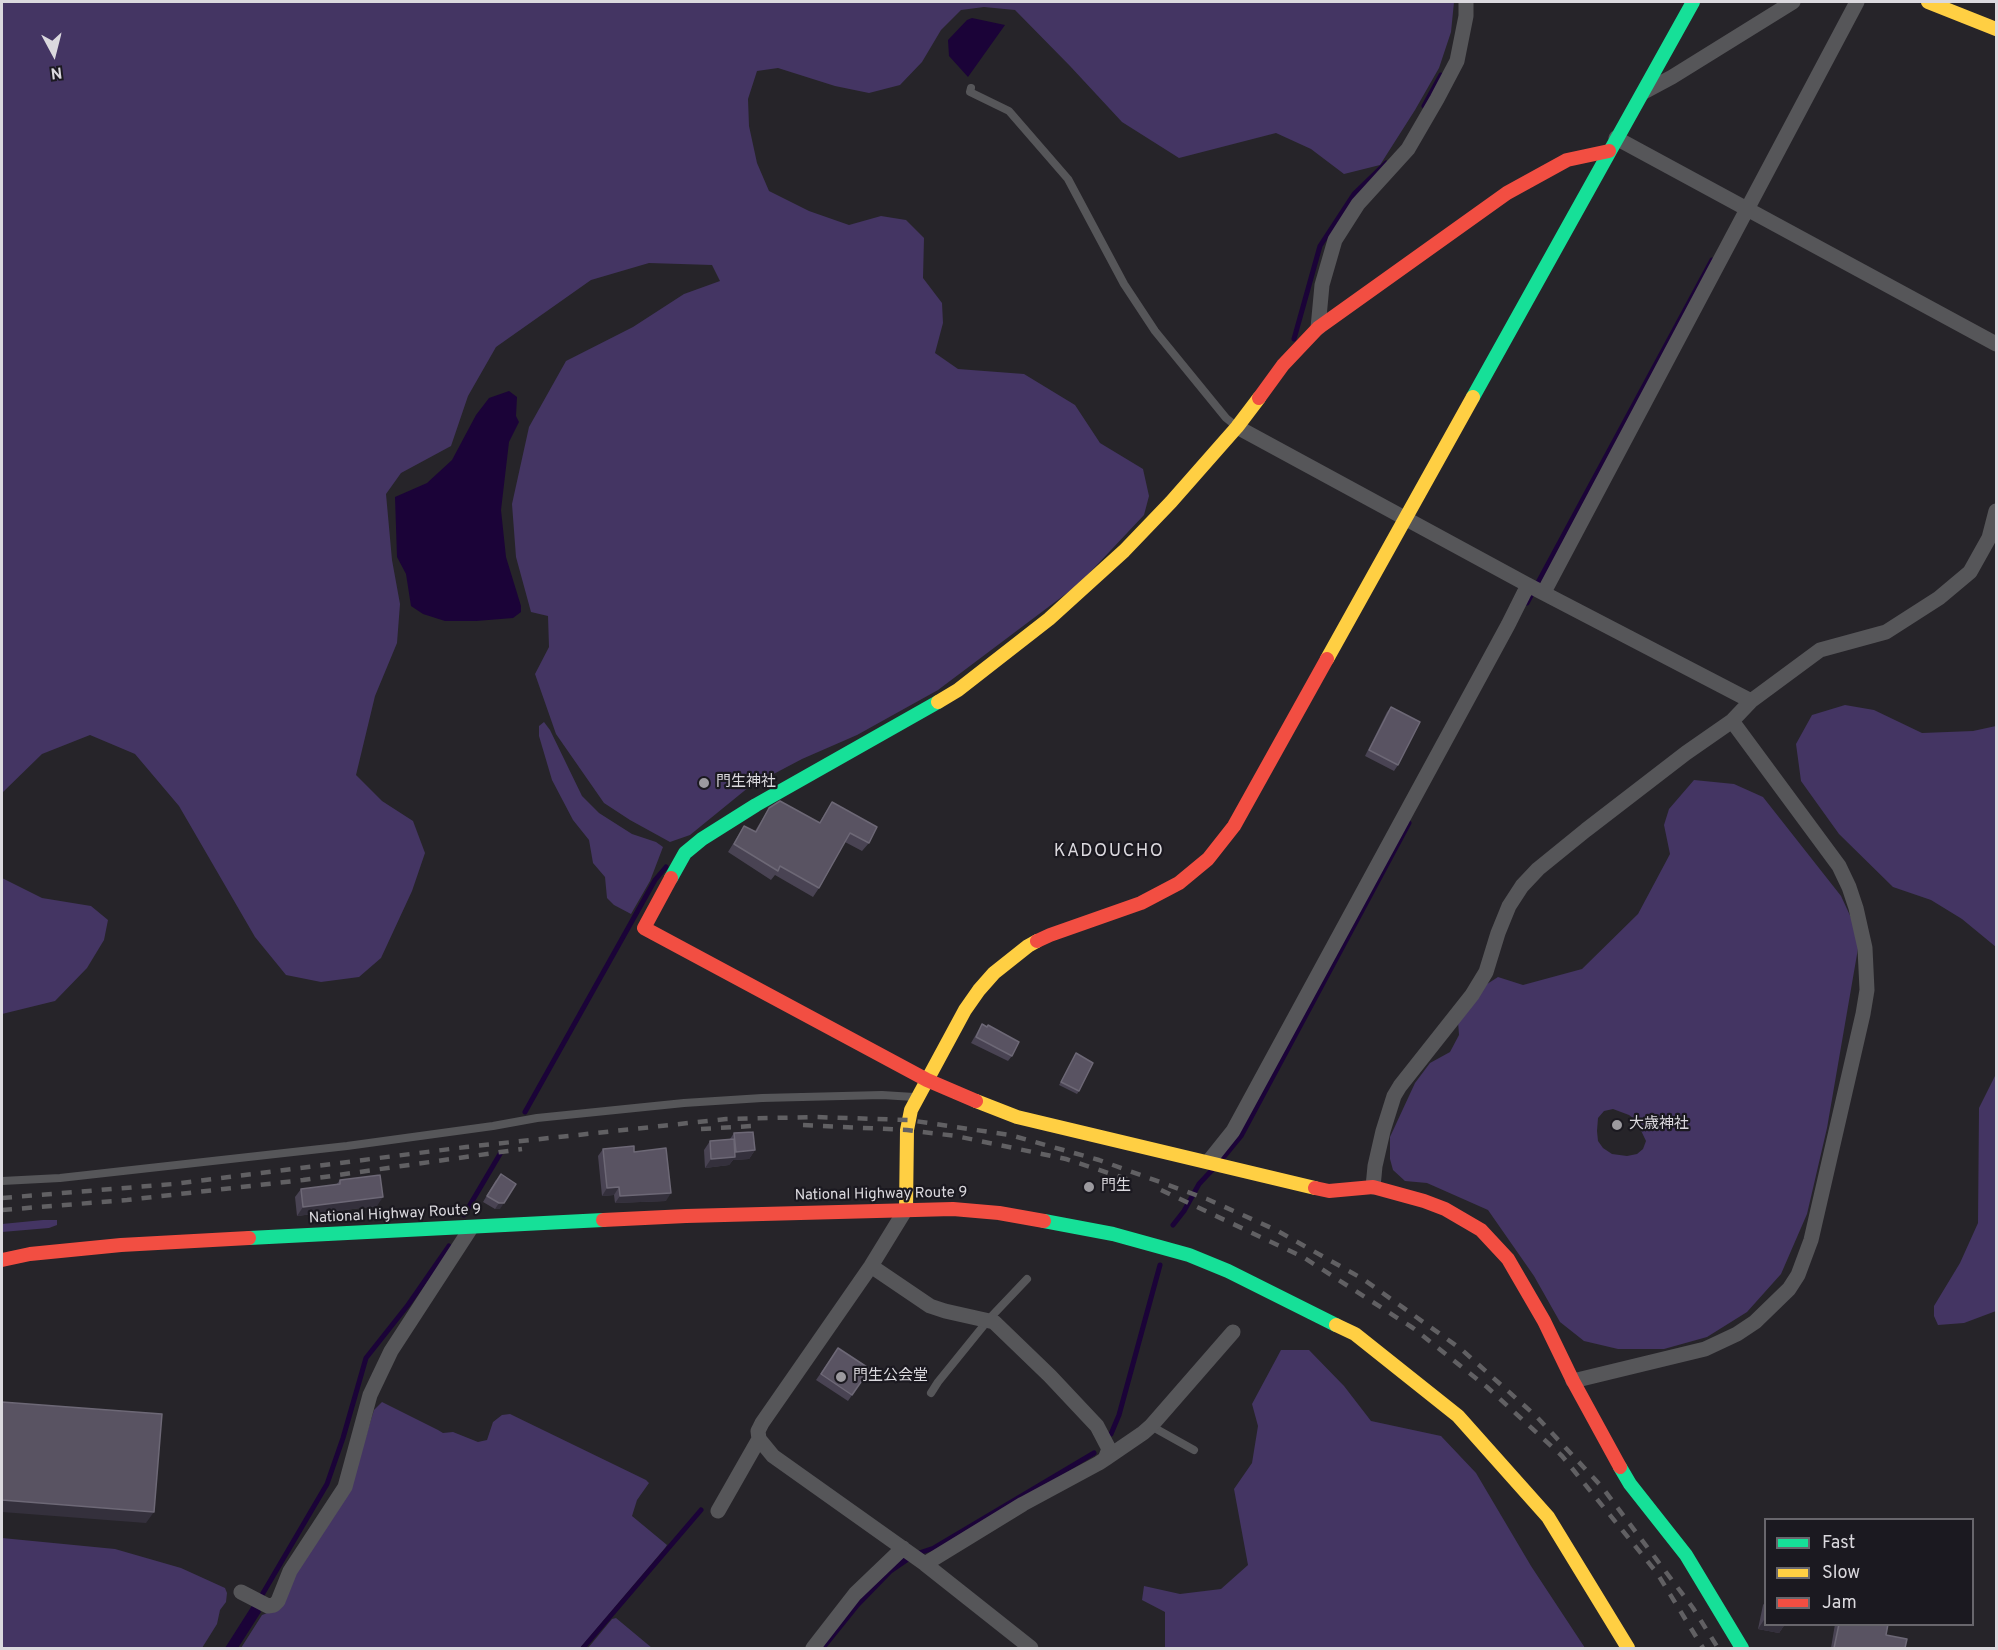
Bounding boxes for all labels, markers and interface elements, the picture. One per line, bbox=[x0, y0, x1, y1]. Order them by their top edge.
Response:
north arrow bbox=[24, 24, 84, 84]
text: N bbox=[49, 61, 63, 82]
place label: 門生神社 bbox=[716, 774, 776, 792]
marker: 門生神社 bbox=[697, 776, 711, 790]
district label: KADOUCHO bbox=[1054, 841, 1164, 863]
place label: 大歳神社 bbox=[1629, 1116, 1689, 1134]
marker: 大歳神社 bbox=[1610, 1118, 1624, 1132]
place label: 門生 bbox=[1101, 1178, 1131, 1196]
marker: 門生 bbox=[1082, 1180, 1096, 1194]
street label: National Highway Route 9 bbox=[795, 1184, 967, 1206]
street label: National Highway Route 9 bbox=[308, 1201, 482, 1229]
place label: 門生公会堂 bbox=[853, 1368, 928, 1386]
marker: 門生公会堂 bbox=[834, 1370, 848, 1384]
legend bbox=[1764, 1518, 1974, 1626]
text: Fast bbox=[1822, 1532, 1855, 1555]
text: Slow bbox=[1822, 1562, 1860, 1585]
text: Jam bbox=[1822, 1592, 1857, 1615]

